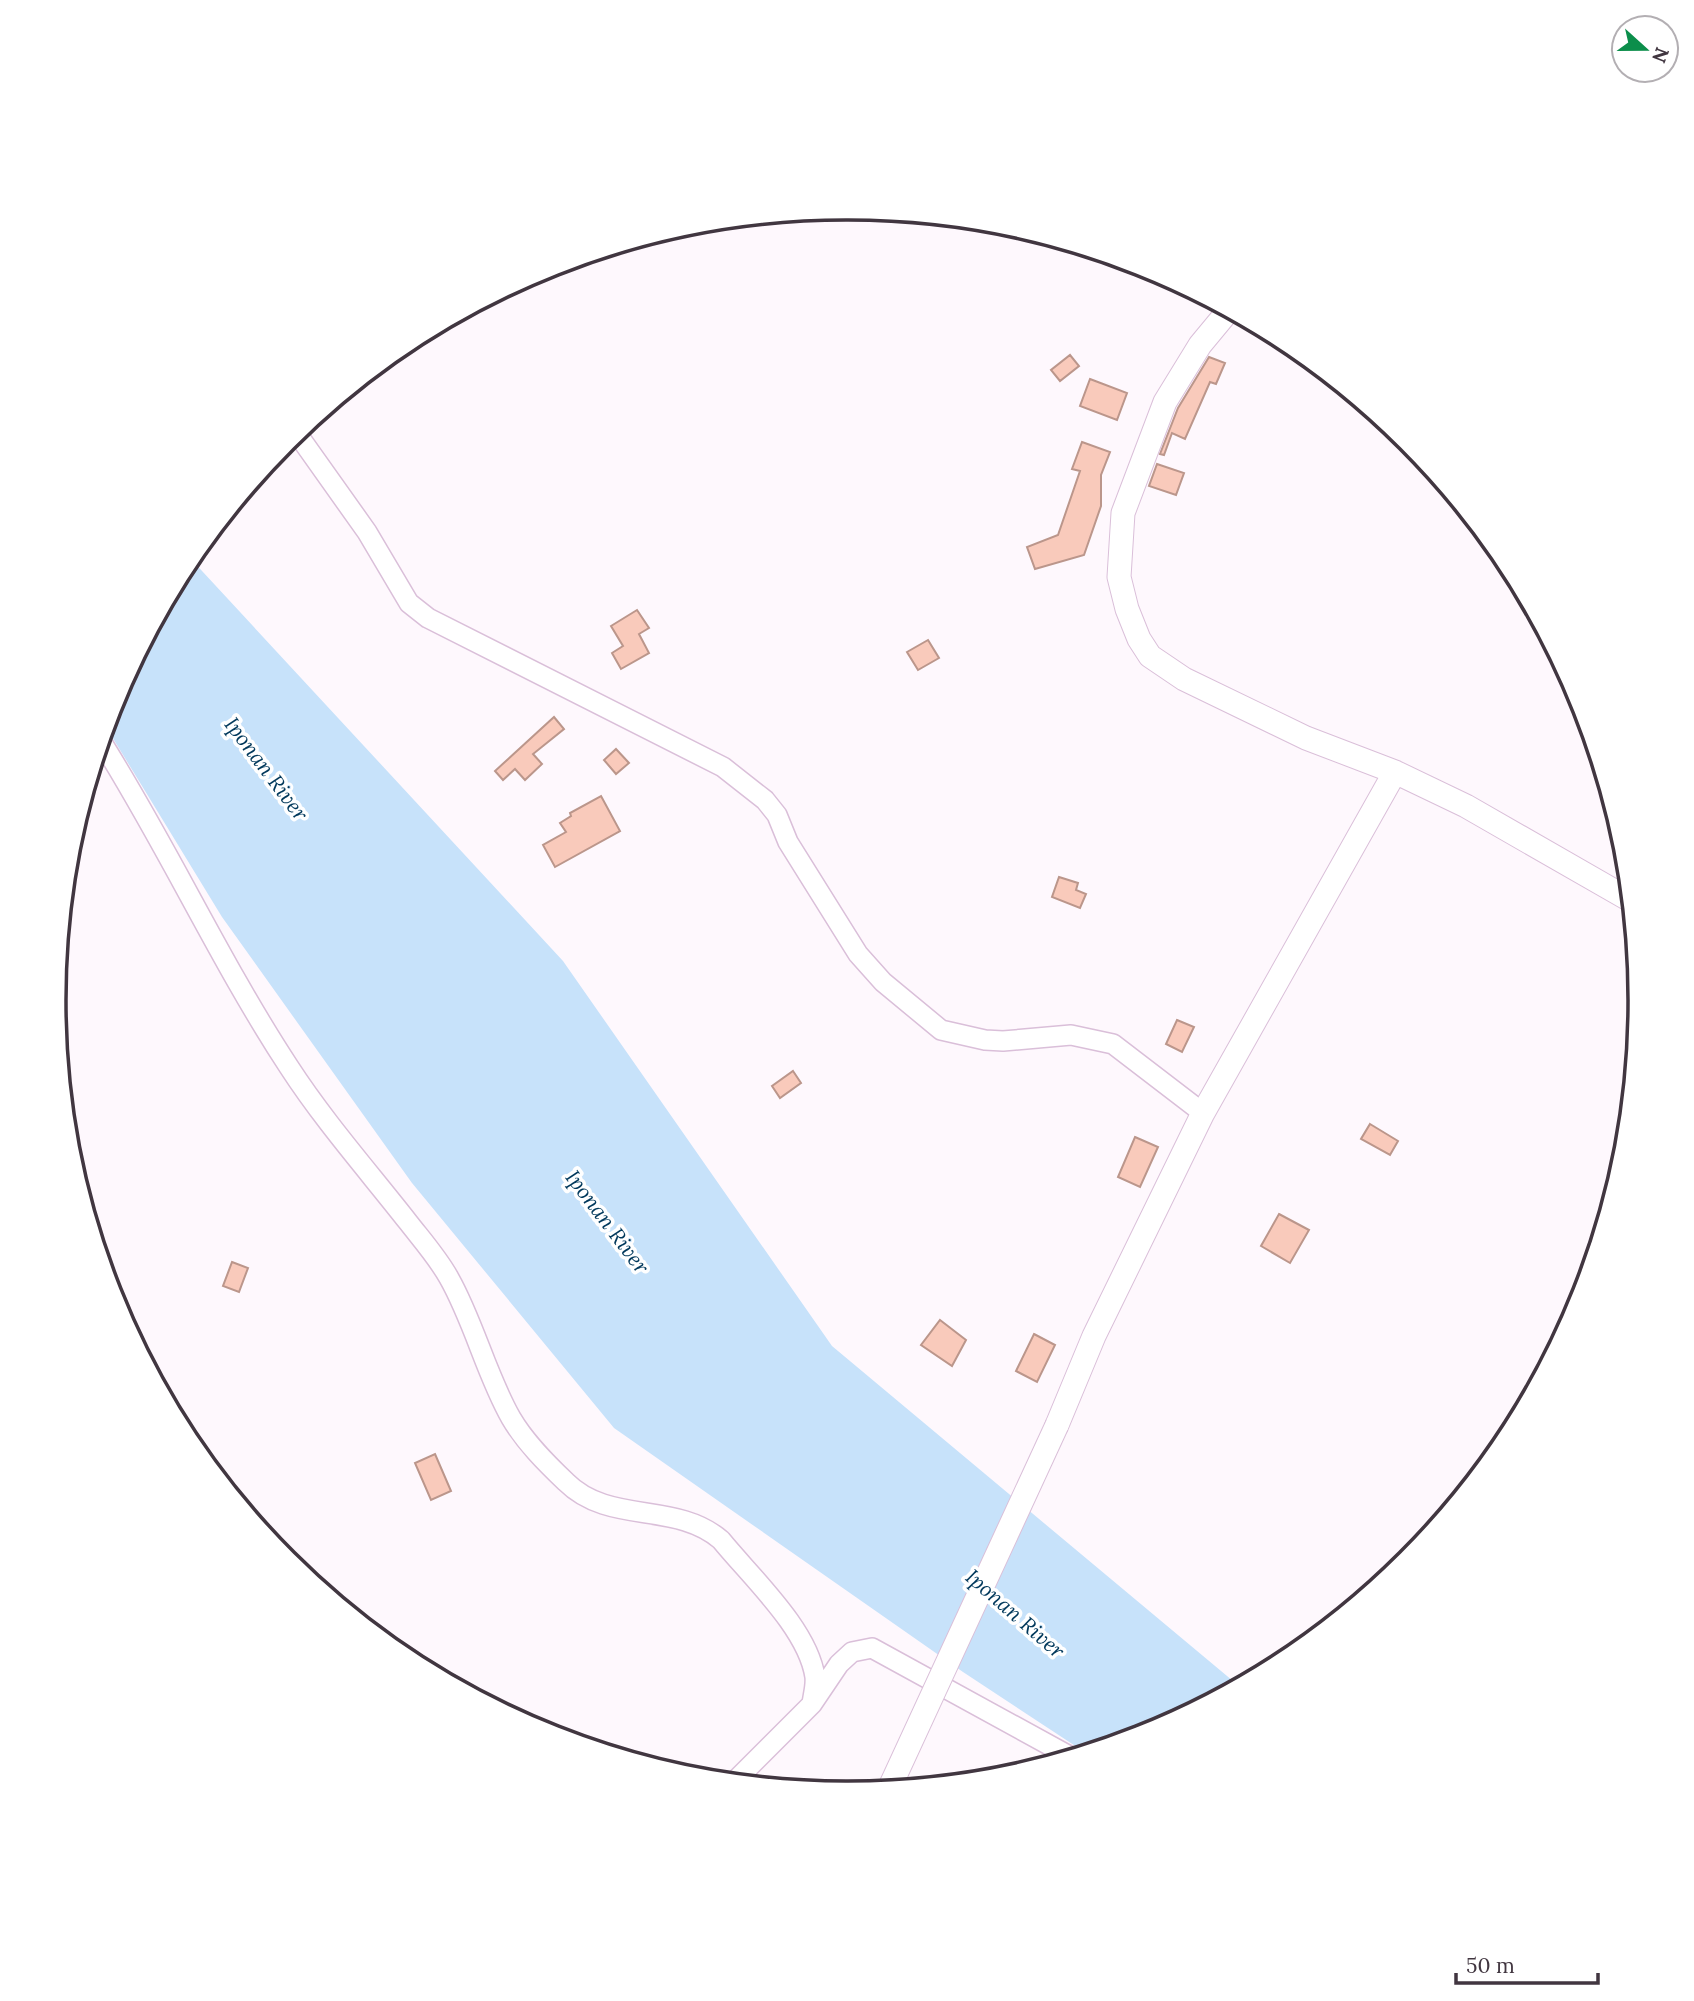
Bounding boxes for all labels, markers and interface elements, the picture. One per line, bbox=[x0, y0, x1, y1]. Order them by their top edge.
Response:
north arrow bbox=[1610, 14, 1680, 84]
text: N bbox=[1647, 44, 1675, 67]
water label: Iponan River bbox=[219, 711, 314, 826]
water label: Iponan River bbox=[560, 1164, 655, 1279]
water label: Iponan River bbox=[960, 1563, 1071, 1664]
scale bar bbox=[1456, 1941, 1598, 1985]
text: 50 m bbox=[1466, 1952, 1515, 1979]

